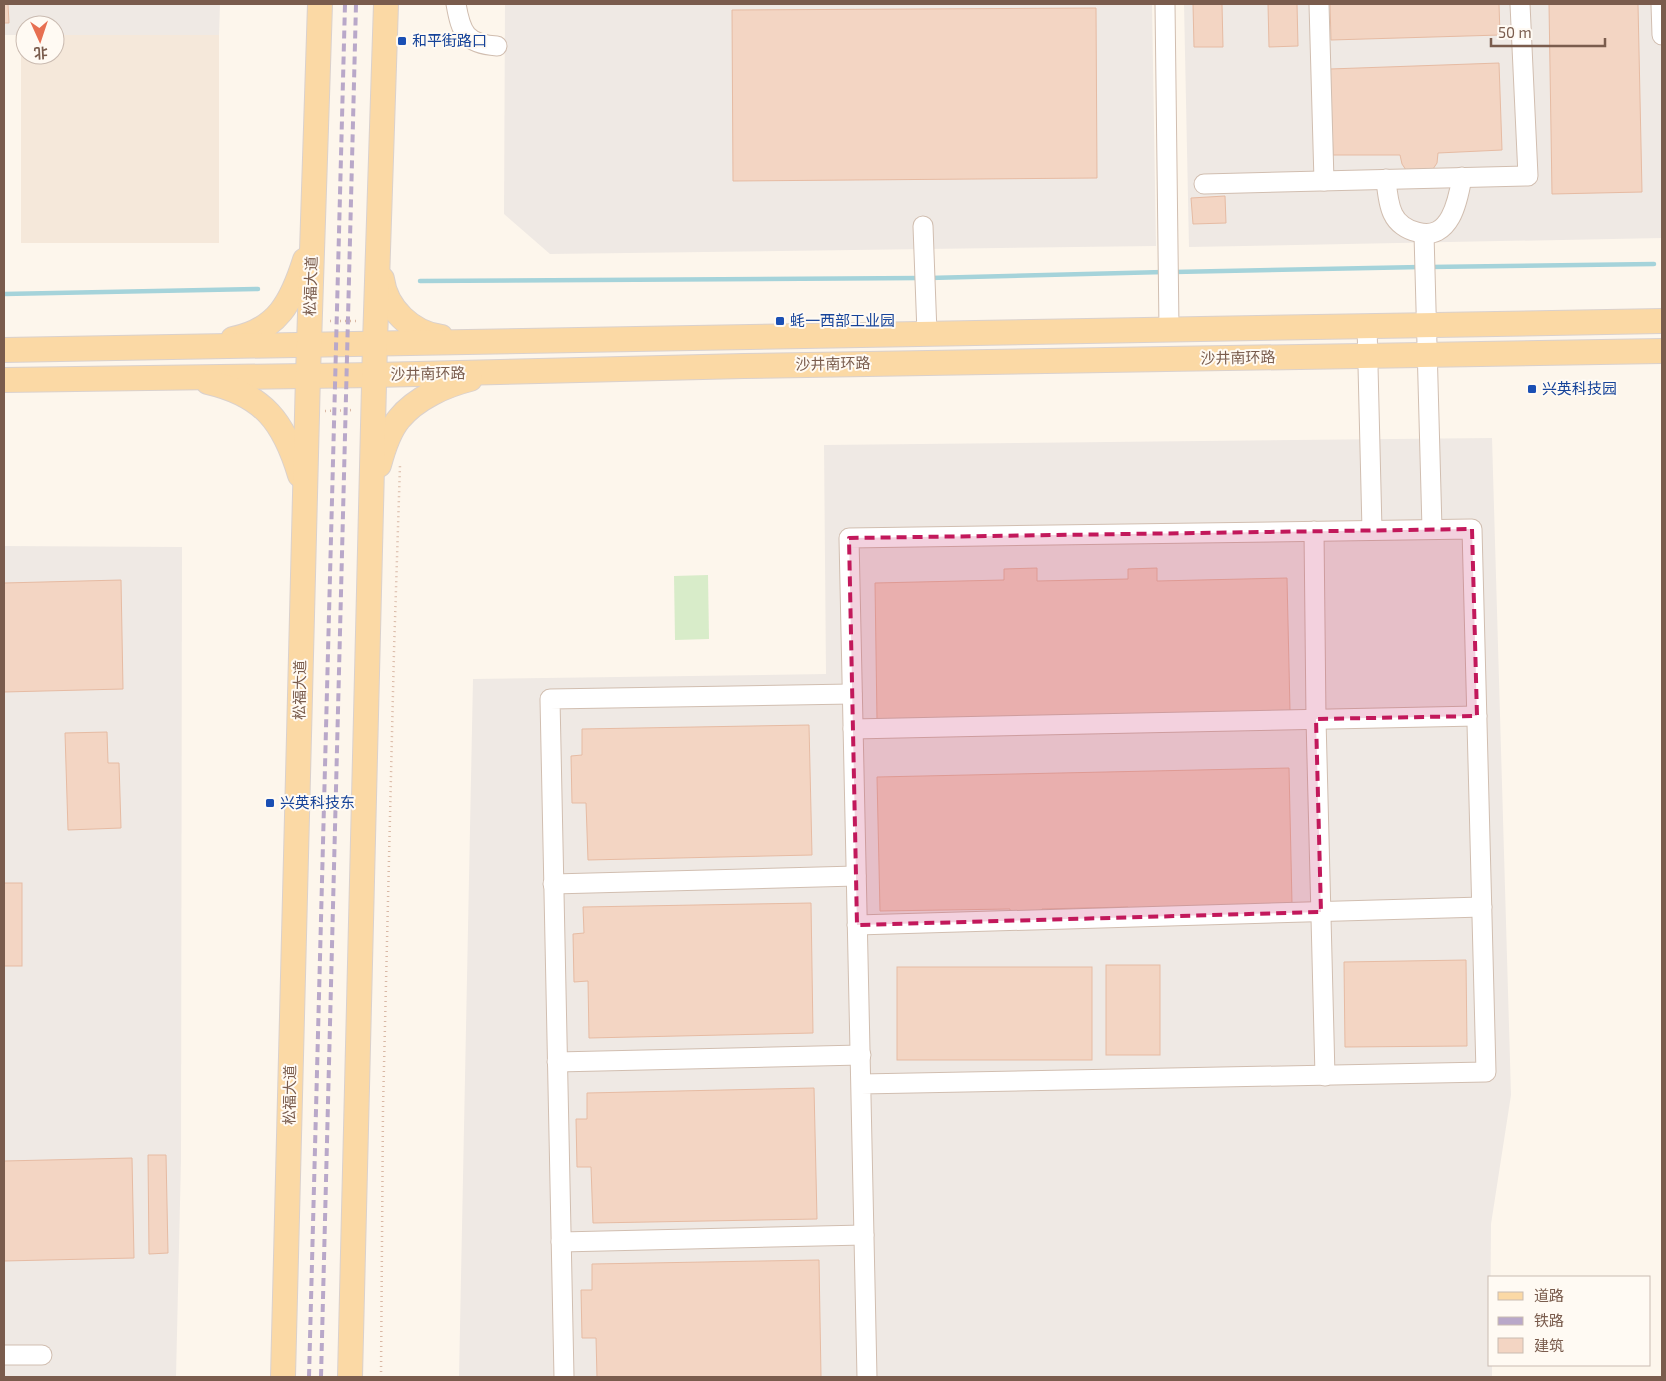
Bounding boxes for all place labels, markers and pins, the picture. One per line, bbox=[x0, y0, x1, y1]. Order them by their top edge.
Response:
place label: 和平街路口 bbox=[412, 31, 487, 49]
marker: 和平街路口 bbox=[396, 35, 408, 47]
place label: 蚝一西部工业园 bbox=[790, 311, 895, 329]
marker: 蚝一西部工业园 bbox=[774, 315, 786, 327]
place label: 兴英科技园 bbox=[1542, 379, 1617, 397]
marker: 兴英科技园 bbox=[1526, 383, 1538, 395]
place label: 兴英科技东 bbox=[280, 793, 355, 811]
marker: 兴英科技东 bbox=[264, 797, 276, 809]

